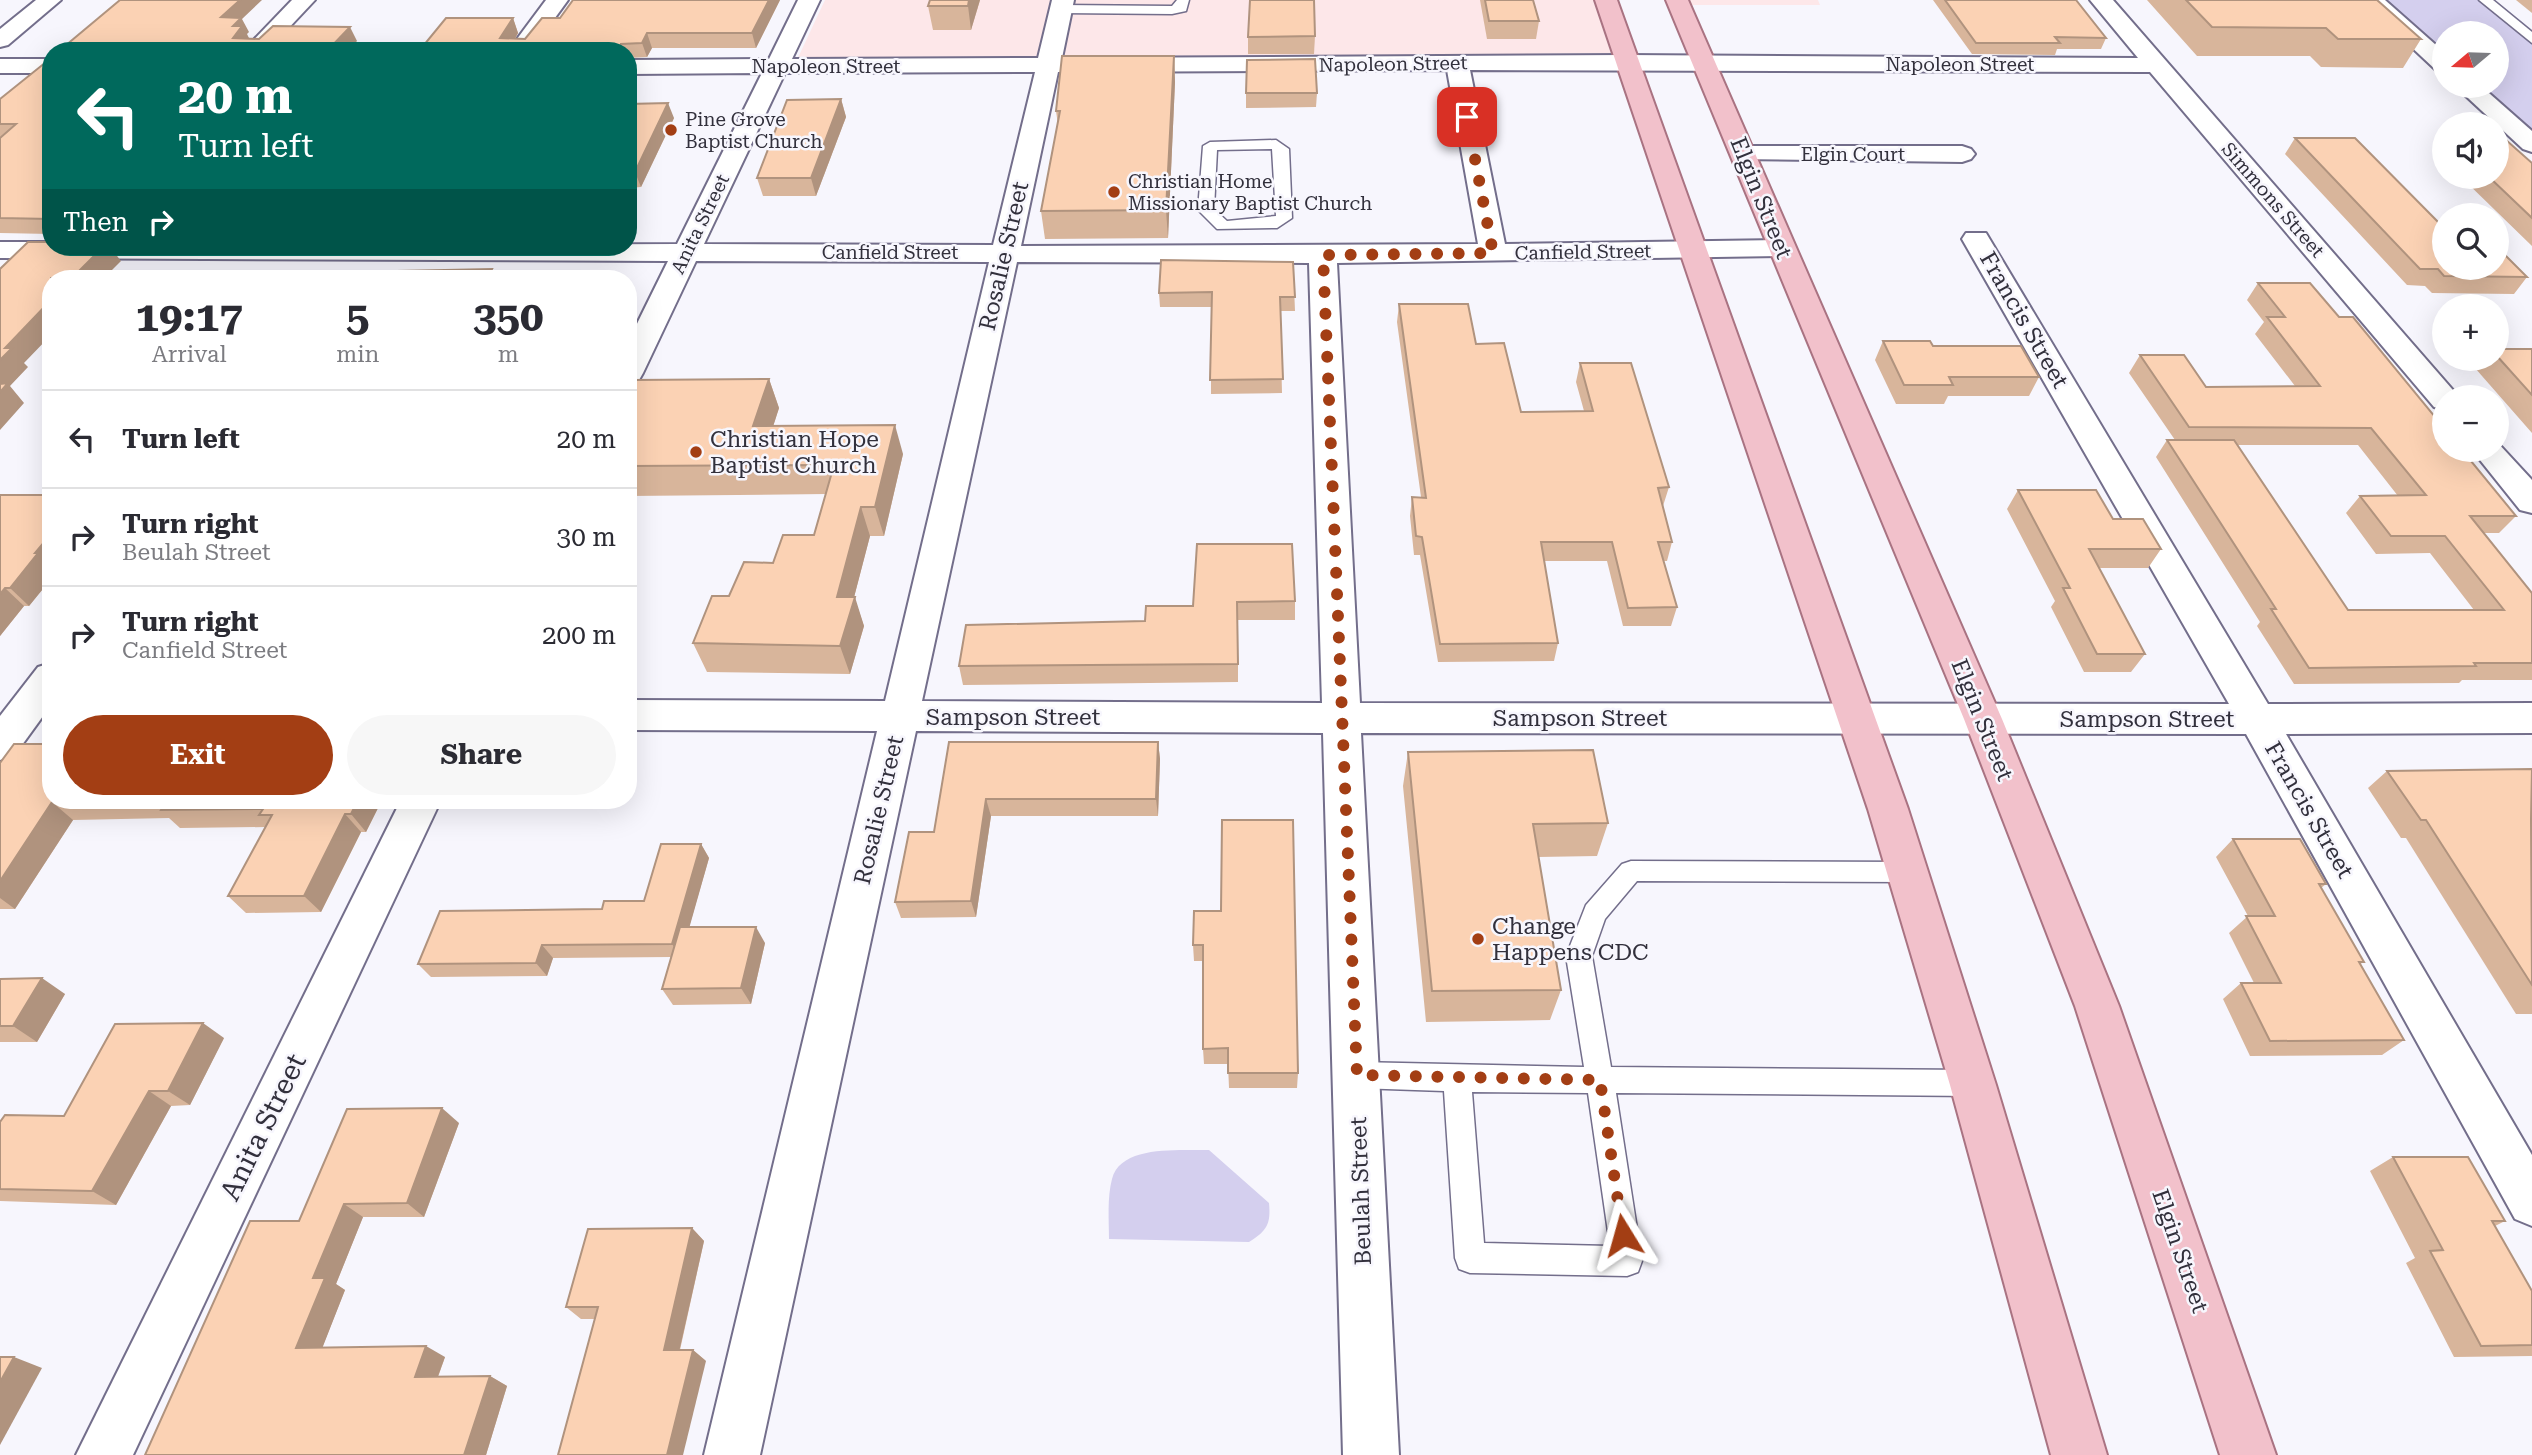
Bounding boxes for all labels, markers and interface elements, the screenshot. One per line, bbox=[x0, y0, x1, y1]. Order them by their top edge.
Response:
north arrow bbox=[2432, 21, 2510, 98]
map controls bbox=[2432, 21, 2509, 462]
street label: Napoleon Street bbox=[1318, 51, 1468, 77]
street label: Napoleon Street bbox=[1886, 53, 2034, 76]
street label: Napoleon Street bbox=[752, 55, 900, 78]
text: 20 m bbox=[178, 68, 293, 125]
icon: left bbox=[63, 70, 154, 161]
pin bbox=[1437, 87, 1497, 147]
icon: arrive bbox=[1448, 98, 1486, 136]
place label: Pine Grove Baptist Church bbox=[685, 108, 823, 153]
button: sound bbox=[2432, 112, 2509, 189]
marker: Pine Grove Baptist Church bbox=[663, 122, 679, 138]
text: Turn left bbox=[178, 127, 313, 165]
street label: Elgin Street bbox=[1724, 133, 1798, 263]
street label: Simmons Street bbox=[2217, 138, 2329, 262]
street label: Elgin Court bbox=[1801, 143, 1905, 166]
street label: Anita Street bbox=[666, 170, 734, 278]
place label: Christian Home Missionary Baptist Church bbox=[1128, 170, 1372, 215]
street label: Rosalie Street bbox=[974, 179, 1034, 333]
marker: Christian Home Missionary Baptist Church bbox=[1106, 184, 1122, 200]
icon: right bbox=[142, 203, 180, 241]
button: search bbox=[2432, 203, 2509, 280]
text: Then bbox=[63, 207, 128, 237]
street label: Canfield Street bbox=[1515, 239, 1651, 265]
street label: Canfield Street bbox=[822, 241, 958, 264]
street label: Francis Street bbox=[1974, 247, 2074, 393]
text: 19:17 bbox=[136, 292, 243, 341]
text: 5 bbox=[346, 292, 370, 341]
text: 350 bbox=[473, 292, 543, 341]
button: + bbox=[2432, 294, 2509, 371]
text: Arrival bbox=[152, 341, 226, 368]
text: min bbox=[336, 341, 379, 368]
text: m bbox=[498, 341, 519, 368]
button: − bbox=[2432, 385, 2509, 462]
icon: left bbox=[63, 420, 101, 458]
text: Turn left bbox=[122, 424, 240, 454]
text: 20 m bbox=[557, 424, 616, 454]
place label: Christian Hope Baptist Church bbox=[710, 426, 879, 479]
marker: Christian Hope Baptist Church bbox=[688, 444, 704, 460]
text: Turn right bbox=[122, 509, 258, 539]
icon: right bbox=[63, 518, 101, 556]
text: 30 m bbox=[557, 522, 616, 552]
text: Beulah Street bbox=[122, 539, 271, 566]
text: Turn right bbox=[122, 607, 258, 637]
icon: right bbox=[63, 616, 101, 654]
text: 200 m bbox=[542, 620, 616, 650]
text: Canfield Street bbox=[122, 637, 287, 664]
street label: Elgin Street bbox=[1945, 655, 2019, 785]
street label: Sampson Street bbox=[926, 704, 1101, 731]
street label: Sampson Street bbox=[1493, 705, 1668, 732]
street label: Sampson Street bbox=[2060, 706, 2235, 733]
button: Exit bbox=[63, 715, 333, 795]
button: Share bbox=[347, 715, 616, 795]
street label: Rosalie Street bbox=[849, 733, 909, 887]
street label: Francis Street bbox=[2259, 737, 2359, 883]
place label: Change Happens CDC bbox=[1492, 913, 1648, 966]
marker: Change Happens CDC bbox=[1470, 931, 1486, 947]
street label: Anita Street bbox=[213, 1048, 313, 1206]
street label: Beulah Street bbox=[1345, 1116, 1377, 1266]
street label: Elgin Street bbox=[2146, 1186, 2214, 1317]
position arrow bbox=[1586, 1198, 1660, 1272]

